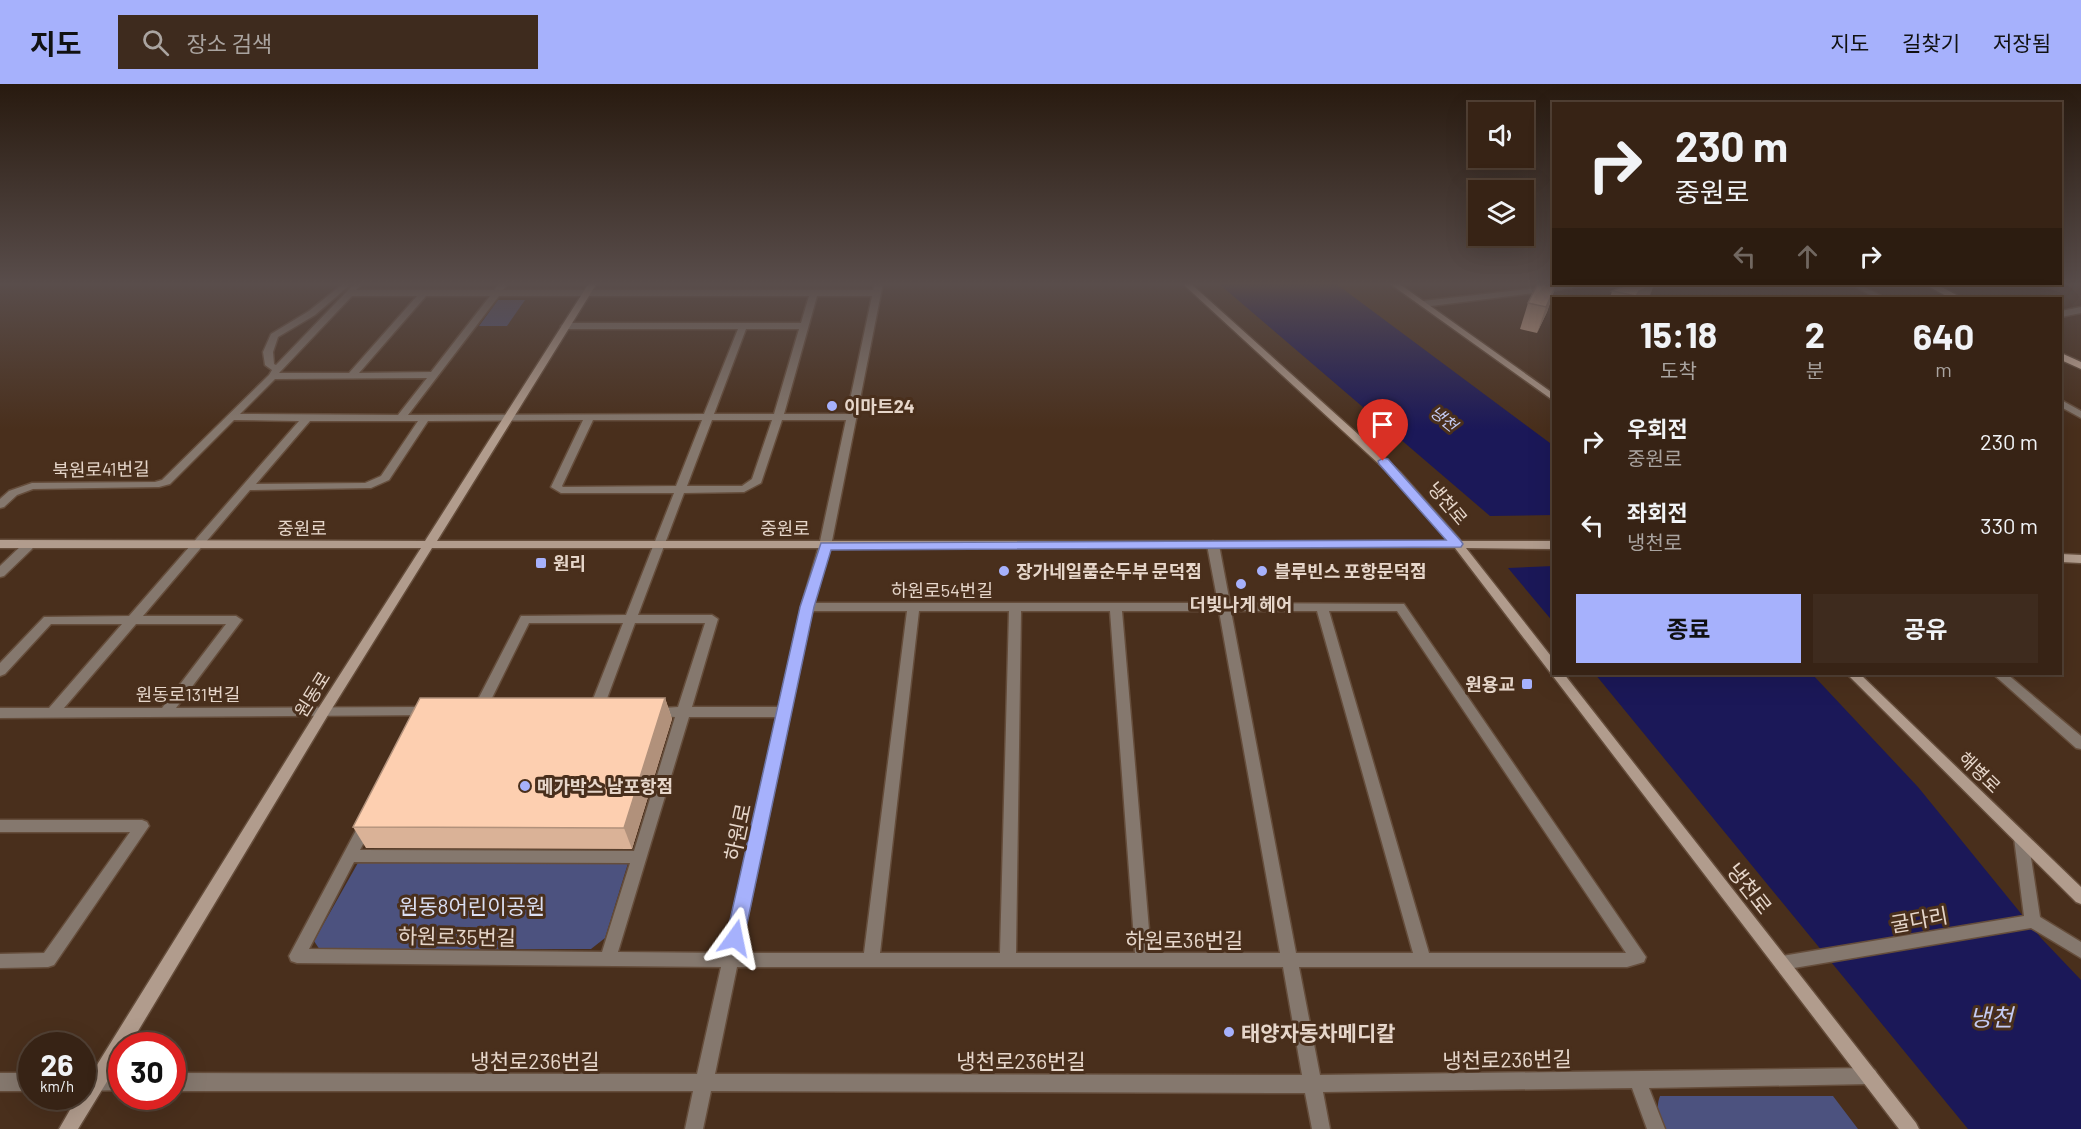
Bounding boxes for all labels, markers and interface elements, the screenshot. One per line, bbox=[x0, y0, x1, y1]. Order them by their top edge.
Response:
search box bbox=[118, 15, 538, 69]
text: 지도 bbox=[30, 26, 82, 60]
icon: search bbox=[139, 26, 172, 59]
text: 장소 검색 bbox=[187, 30, 272, 56]
text: 지도 bbox=[1830, 30, 1869, 55]
text: 길찾기 bbox=[1902, 30, 1960, 55]
text: 저장됨 bbox=[1993, 30, 2051, 55]
map controls bbox=[1468, 102, 1534, 246]
button: sound bbox=[1468, 102, 1534, 168]
text: 230 m bbox=[1675, 120, 1788, 170]
icon: right bbox=[1576, 126, 1654, 204]
text: 중원로 bbox=[1675, 175, 1750, 207]
button: layers bbox=[1468, 180, 1534, 246]
icon: left bbox=[1728, 240, 1761, 273]
icon: ahead bbox=[1791, 240, 1824, 273]
icon: right bbox=[1854, 240, 1887, 273]
text: 15:18 bbox=[1640, 312, 1717, 355]
text: 2 bbox=[1805, 312, 1825, 355]
text: 640 bbox=[1913, 314, 1974, 357]
text: m bbox=[1935, 357, 1952, 381]
text: 도착 bbox=[1660, 358, 1697, 382]
text: 분 bbox=[1806, 358, 1824, 382]
place label: 이마트24 bbox=[844, 395, 915, 417]
marker: 이마트24 bbox=[825, 399, 839, 413]
pin bbox=[1357, 399, 1408, 461]
water label: 냉천 bbox=[1427, 401, 1463, 436]
icon: arrive bbox=[1366, 408, 1399, 441]
text: 우회전 bbox=[1627, 415, 1688, 441]
icon: right bbox=[1576, 425, 1609, 458]
text: 230 m bbox=[1980, 428, 2038, 454]
text: 중원로 bbox=[1627, 446, 1682, 470]
street label: 북원로41번길 bbox=[52, 457, 150, 481]
street label: 냉천로 bbox=[1424, 477, 1472, 529]
text: 좌회전 bbox=[1627, 499, 1688, 525]
icon: left bbox=[1576, 509, 1609, 542]
text: 330 m bbox=[1980, 512, 2038, 538]
street label: 중원로 bbox=[277, 517, 327, 539]
street label: 중원로 bbox=[760, 517, 810, 539]
text: 냉천로 bbox=[1627, 530, 1682, 554]
place label: 원리 bbox=[553, 552, 586, 574]
marker: 원리 bbox=[534, 556, 548, 570]
place label: 장가네일품순두부 문덕점 bbox=[1016, 560, 1202, 582]
place label: 블루빈스 포항문덕점 bbox=[1274, 560, 1427, 582]
marker: 장가네일품순두부 문덕점 bbox=[997, 564, 1011, 578]
marker: 블루빈스 포항문덕점 bbox=[1255, 564, 1269, 578]
marker: 더빛나게 헤어 bbox=[1234, 577, 1248, 591]
street label: 하원로54번길 bbox=[891, 579, 993, 601]
place label: 더빛나게 헤어 bbox=[1190, 593, 1292, 615]
button: 종료 bbox=[1576, 594, 1801, 663]
button: 공유 bbox=[1813, 594, 2038, 663]
street label: 원동로 bbox=[290, 667, 334, 721]
place label: 원용교 bbox=[1465, 673, 1515, 695]
marker: 원용교 bbox=[1520, 677, 1534, 691]
street label: 원동로131번길 bbox=[136, 683, 240, 705]
street label: 해병로 bbox=[1954, 747, 2006, 797]
place label: 메가박스 남포항점 bbox=[537, 775, 673, 797]
marker: 메가박스 남포항점 bbox=[518, 779, 532, 793]
street label: 하원로 bbox=[719, 801, 755, 863]
street label: 냉천로 bbox=[1722, 857, 1778, 919]
park label: 원동8어린이공원 bbox=[399, 893, 545, 918]
street label: 굴다리 bbox=[1888, 902, 1950, 936]
position arrow bbox=[703, 906, 767, 970]
street label: 하원로35번길 bbox=[398, 922, 516, 950]
street label: 하원로36번길 bbox=[1125, 927, 1243, 952]
water label: 냉천 bbox=[1969, 1002, 2016, 1031]
place label: 태양자동차메디칼 bbox=[1241, 1020, 1396, 1045]
marker: 태양자동차메디칼 bbox=[1222, 1025, 1236, 1039]
speed limit sign: 30 bbox=[108, 1032, 186, 1110]
street label: 냉천로236번길 bbox=[1442, 1045, 1572, 1073]
text: 26 bbox=[41, 1046, 73, 1082]
street label: 냉천로236번길 bbox=[470, 1048, 600, 1073]
street label: 냉천로236번길 bbox=[956, 1048, 1086, 1073]
text: km/h bbox=[40, 1077, 74, 1095]

